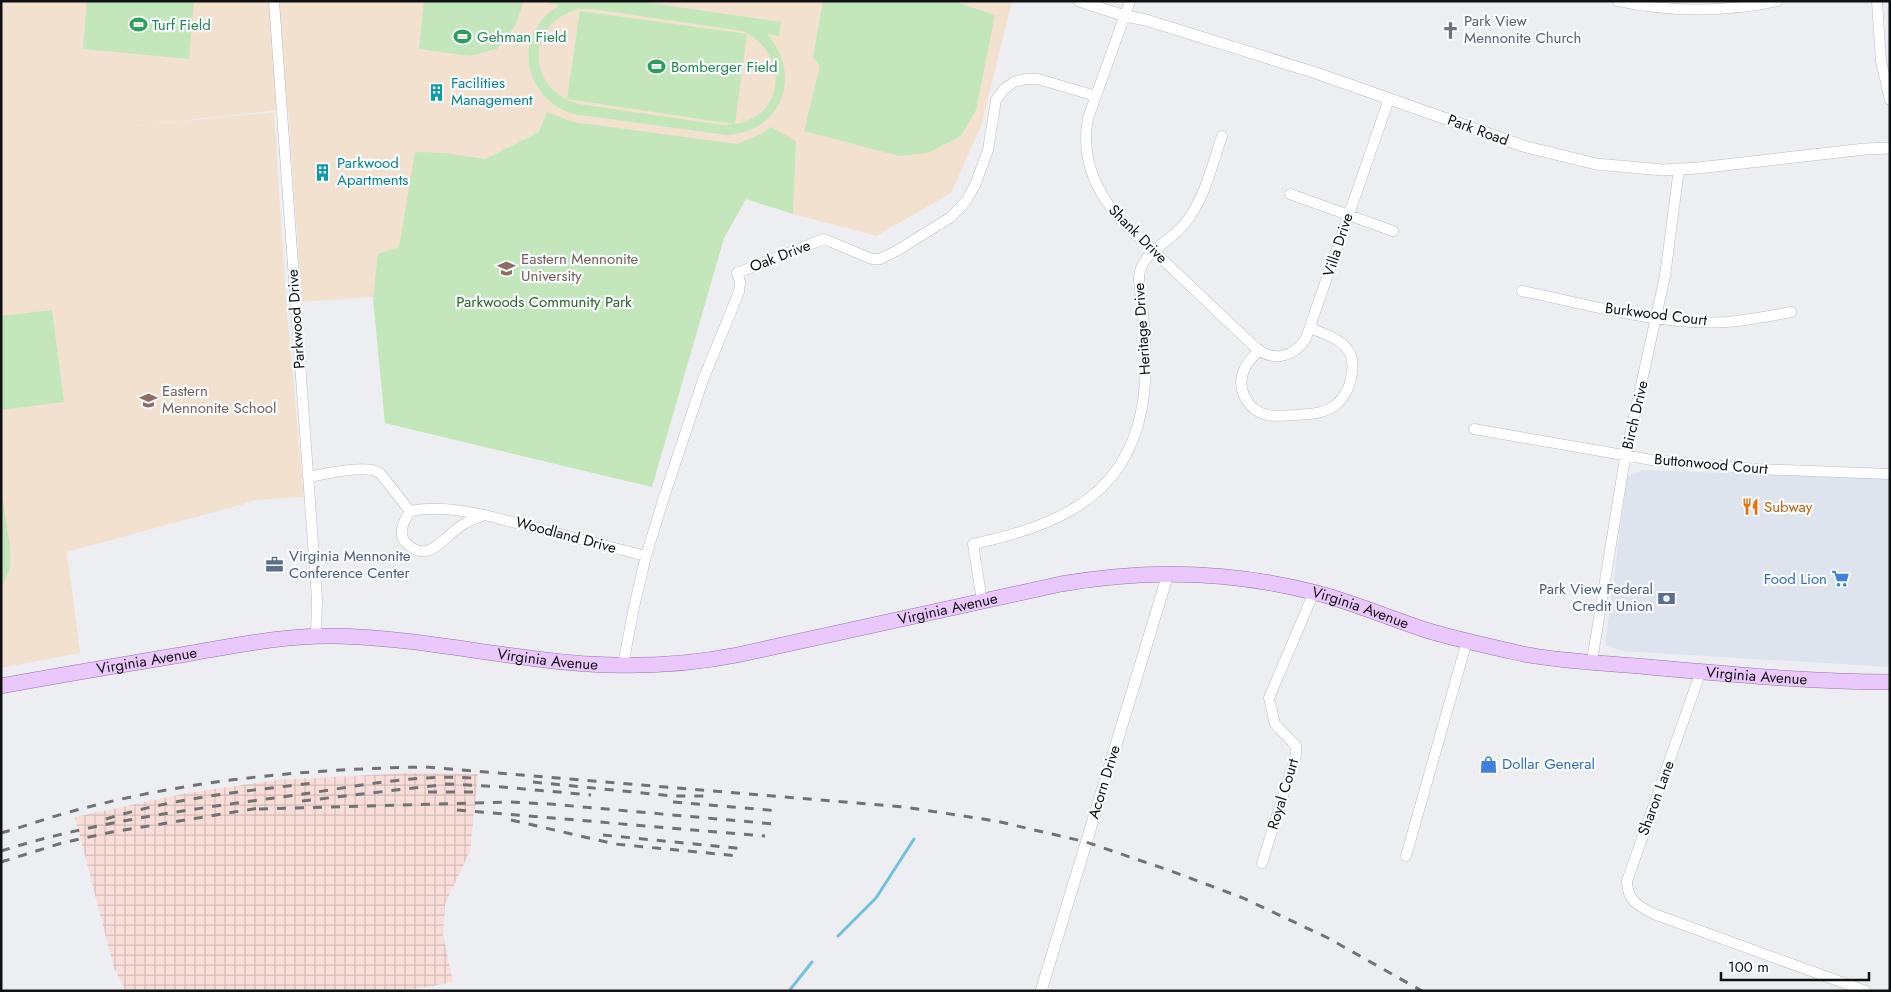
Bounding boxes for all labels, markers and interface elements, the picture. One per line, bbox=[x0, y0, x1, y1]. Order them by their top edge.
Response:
place label: Park View Mennonite Church bbox=[1464, 10, 1581, 49]
place label: Turf Field bbox=[152, 14, 211, 36]
sports icon: Turf Field bbox=[128, 15, 148, 35]
church icon: Park View Mennonite Church bbox=[1440, 20, 1460, 40]
place label: Gehman Field bbox=[477, 26, 567, 48]
sports icon: Gehman Field bbox=[453, 27, 473, 47]
place label: Bomberger Field bbox=[671, 56, 778, 78]
sports icon: Bomberger Field bbox=[647, 57, 667, 77]
place label: Facilities Management bbox=[451, 72, 533, 111]
building icon: Facilities Management bbox=[427, 82, 447, 102]
street label: Park Road bbox=[1444, 109, 1512, 151]
place label: Parkwood Apartments bbox=[337, 152, 408, 191]
building icon: Parkwood Apartments bbox=[313, 162, 333, 182]
street label: Shank Drive bbox=[1103, 199, 1173, 269]
street label: Villa Drive bbox=[1317, 210, 1359, 280]
street label: Oak Drive bbox=[746, 234, 814, 278]
place label: Eastern Mennonite University bbox=[521, 248, 639, 287]
school or university icon: Eastern Mennonite University bbox=[497, 258, 517, 278]
street label: Parkwood Drive bbox=[282, 268, 310, 370]
street label: Heritage Drive bbox=[1128, 282, 1156, 376]
park label: Parkwoods Community Park bbox=[456, 291, 632, 313]
street label: Burkwood Court bbox=[1604, 297, 1709, 331]
street label: Birch Drive bbox=[1616, 378, 1654, 452]
place label: Eastern Mennonite School bbox=[162, 380, 277, 419]
school or university icon: Eastern Mennonite School bbox=[138, 390, 158, 410]
street label: Buttonwood Court bbox=[1653, 448, 1769, 480]
place label: Subway bbox=[1764, 496, 1813, 518]
restaurant icon: Subway bbox=[1740, 497, 1760, 517]
street label: Woodland Drive bbox=[513, 511, 619, 559]
place label: Virginia Mennonite Conference Center bbox=[289, 545, 411, 584]
office icon: Virginia Mennonite Conference Center bbox=[265, 555, 285, 575]
place label: Food Lion bbox=[1764, 568, 1827, 590]
supermarket icon: Food Lion bbox=[1831, 569, 1851, 589]
place label: Park View Federal Credit Union bbox=[1539, 578, 1653, 617]
street label: Virginia Avenue bbox=[1309, 581, 1412, 635]
street label: Virginia Avenue bbox=[896, 587, 1000, 630]
bank icon: Park View Federal Credit Union bbox=[1657, 588, 1677, 608]
street label: Virginia Avenue bbox=[95, 641, 199, 680]
street label: Virginia Avenue bbox=[496, 643, 599, 676]
street label: Virginia Avenue bbox=[1705, 661, 1808, 691]
street label: Acorn Drive bbox=[1082, 742, 1126, 822]
place label: Dollar General bbox=[1502, 753, 1595, 775]
shop icon: Dollar General bbox=[1478, 754, 1498, 774]
street label: Royal Court bbox=[1262, 755, 1304, 832]
street label: Sharon Lane bbox=[1632, 757, 1680, 839]
scale bar bbox=[1721, 950, 1868, 982]
text: 100 m bbox=[1728, 956, 1769, 978]

